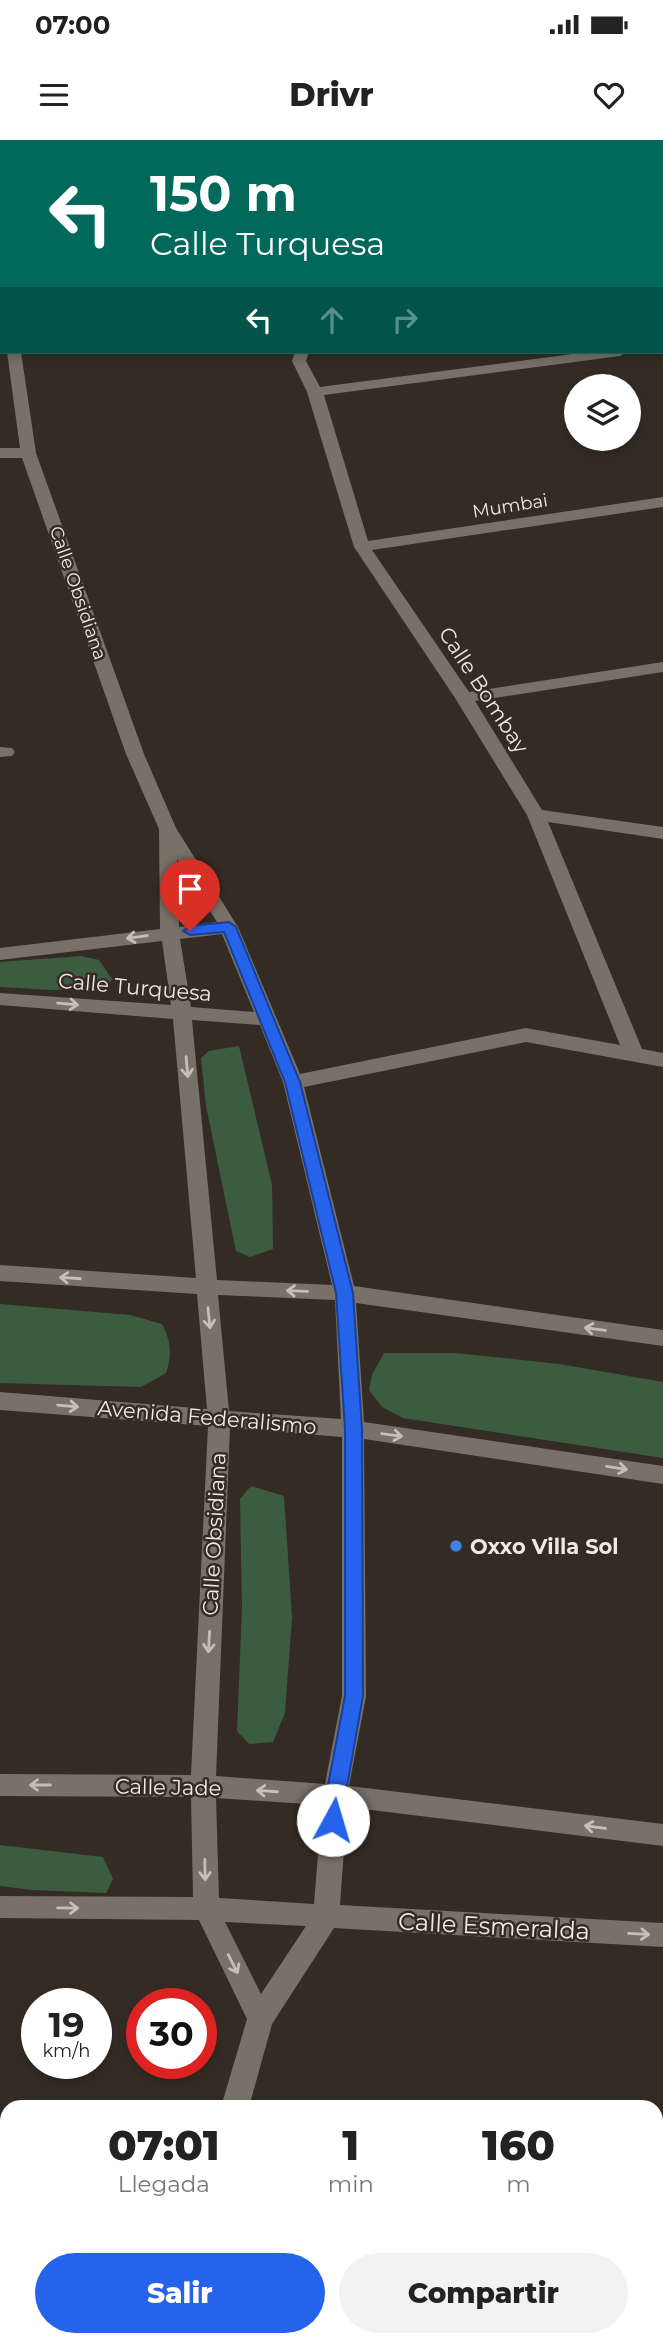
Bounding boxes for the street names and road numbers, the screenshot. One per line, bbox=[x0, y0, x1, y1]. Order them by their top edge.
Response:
street label: Mumbai bbox=[471, 489, 549, 523]
street label: Calle Obsidiana bbox=[45, 523, 111, 663]
street label: Calle Bombay bbox=[434, 622, 534, 758]
street label: Calle Turquesa bbox=[57, 968, 213, 1006]
street label: Avenida Federalismo bbox=[96, 1395, 318, 1439]
street label: Calle Obsidiana bbox=[197, 1452, 231, 1616]
street label: Calle Jade bbox=[115, 1774, 221, 1800]
street label: Calle Esmeralda bbox=[397, 1906, 591, 1946]

